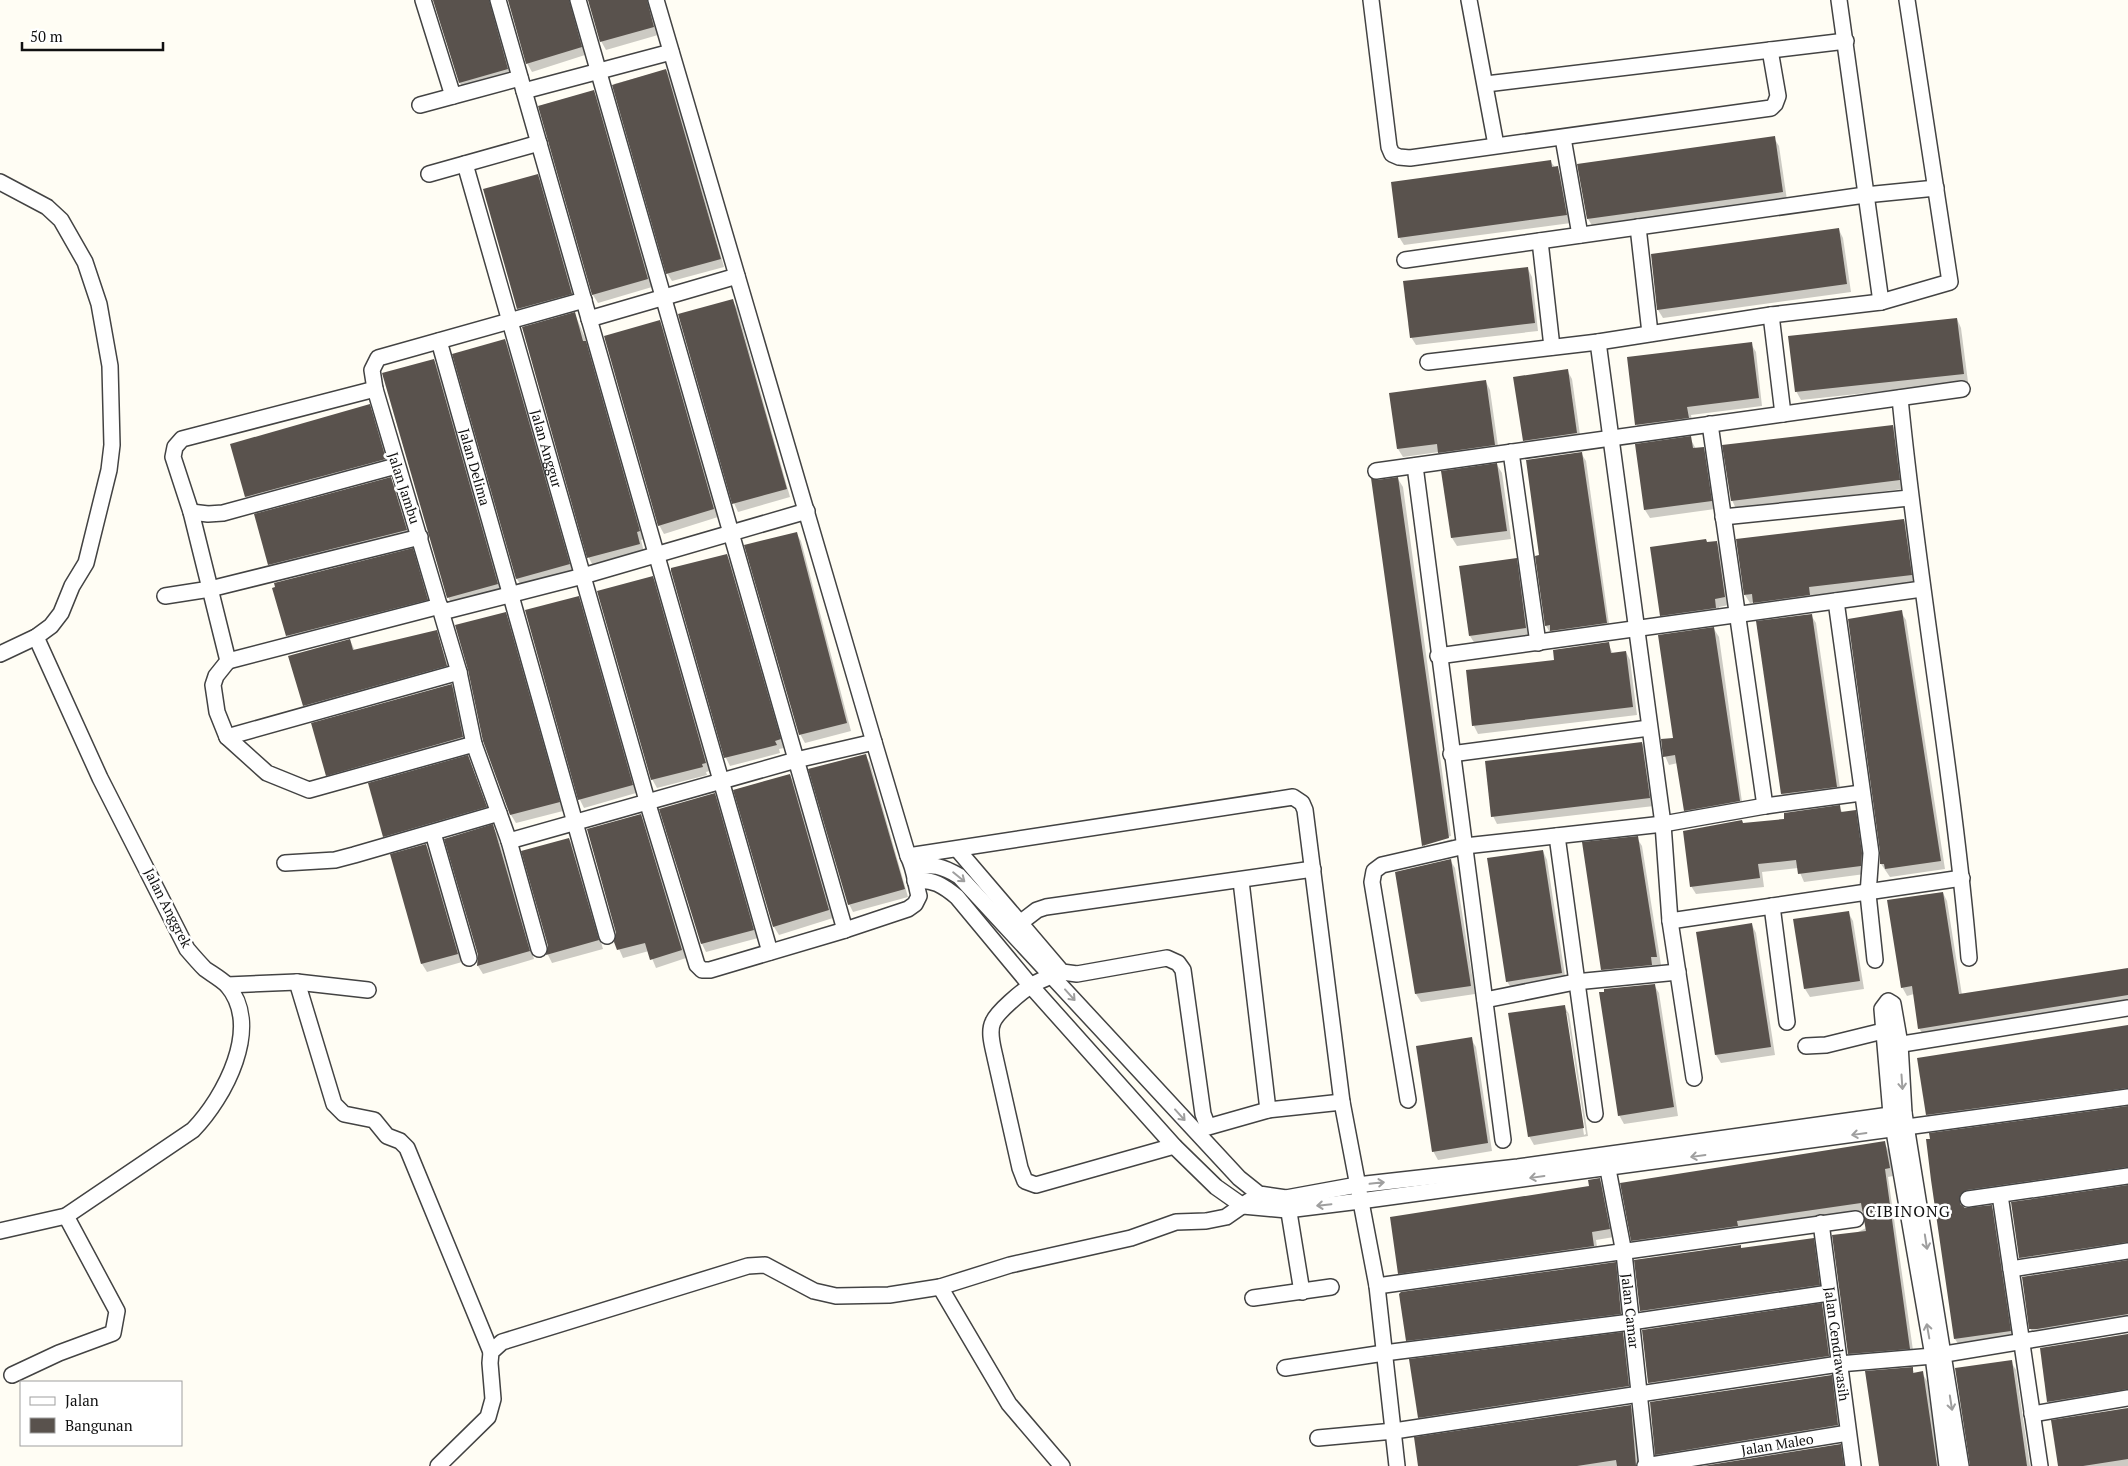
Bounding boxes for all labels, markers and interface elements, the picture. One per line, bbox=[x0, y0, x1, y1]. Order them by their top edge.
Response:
scale bar bbox=[22, 20, 164, 52]
text: 50 m bbox=[30, 26, 63, 46]
street label: Jalan Anggur bbox=[527, 407, 567, 490]
street label: Jalan Delima bbox=[455, 426, 495, 508]
street label: Jalan Jambu bbox=[384, 450, 425, 526]
street label: Jalan Anggrek bbox=[140, 865, 197, 951]
one-way arrow bbox=[952, 872, 965, 883]
one-way arrow bbox=[1064, 988, 1076, 1001]
one-way arrow bbox=[1897, 1073, 1906, 1089]
one-way arrow bbox=[1174, 1108, 1186, 1121]
one-way arrow bbox=[1852, 1129, 1868, 1139]
one-way arrow bbox=[1691, 1151, 1707, 1161]
one-way arrow bbox=[1530, 1173, 1546, 1183]
one-way arrow bbox=[1369, 1178, 1385, 1188]
one-way arrow bbox=[1317, 1200, 1333, 1210]
district label: CIBINONG bbox=[1865, 1200, 1951, 1222]
one-way arrow bbox=[1921, 1234, 1931, 1250]
street label: Jalan Camar bbox=[1617, 1272, 1644, 1350]
street label: Jalan Cendrawasih bbox=[1820, 1286, 1854, 1402]
one-way arrow bbox=[1923, 1323, 1933, 1339]
legend bbox=[20, 1381, 182, 1446]
text: Jalan bbox=[65, 1390, 99, 1410]
one-way arrow bbox=[1946, 1394, 1956, 1410]
text: Bangunan bbox=[65, 1415, 133, 1435]
street label: Jalan Maleo bbox=[1740, 1429, 1815, 1459]

